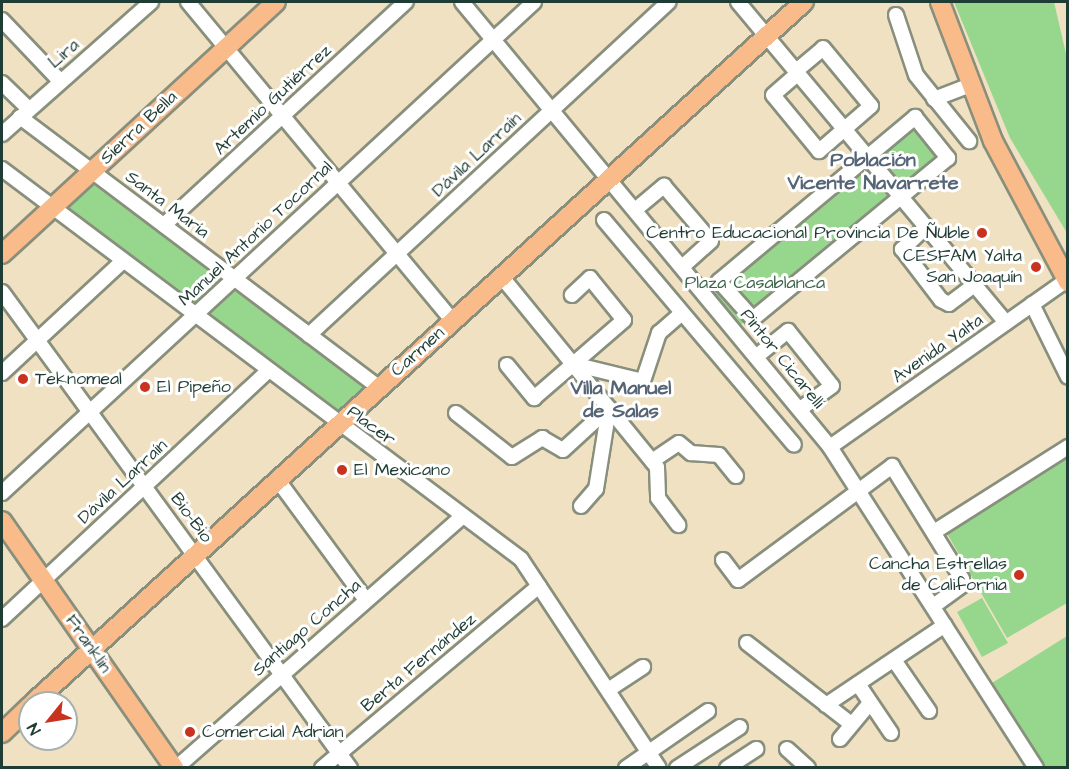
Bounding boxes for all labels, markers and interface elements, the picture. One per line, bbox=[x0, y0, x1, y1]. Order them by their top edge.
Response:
street label: Lira bbox=[44, 35, 84, 73]
street label: Artemio Gutiérrez bbox=[210, 40, 336, 160]
street label: Sierra Bella bbox=[96, 87, 182, 169]
street label: Dávila Larraín bbox=[428, 108, 526, 202]
district label: Población Vicente Navarrete bbox=[787, 149, 959, 196]
street label: Manuel Antonio Tocornal bbox=[175, 157, 337, 311]
street label: Santa María bbox=[121, 167, 213, 243]
place label: Centro Educacional Provincia De ÑUble bbox=[646, 222, 970, 244]
marker: Centro Educacional Provincia De ÑUble bbox=[975, 226, 989, 240]
place label: CESFAM Yalta San Joaquín bbox=[903, 246, 1022, 288]
marker: CESFAM Yalta San Joaquín bbox=[1027, 258, 1045, 276]
park label: Plaza Casablanca bbox=[685, 272, 825, 294]
street label: Pintor Cicarelli bbox=[735, 305, 829, 413]
street label: Avenida Yalta bbox=[888, 310, 988, 388]
street label: Carmen bbox=[387, 322, 449, 382]
place label: Teknomeal bbox=[35, 368, 122, 390]
marker: Teknomeal bbox=[16, 372, 30, 386]
place label: El Pipeño bbox=[157, 376, 231, 398]
district label: Villa Manuel de Salas bbox=[571, 376, 671, 423]
marker: El Pipeño bbox=[138, 380, 152, 394]
street label: Placer bbox=[343, 401, 399, 451]
street label: Dávila Larraín bbox=[74, 435, 172, 529]
place label: El Mexicano bbox=[354, 459, 450, 481]
marker: El Mexicano bbox=[335, 463, 349, 477]
street label: Bio-Bio bbox=[165, 489, 217, 547]
place label: Cancha Estrellas de California bbox=[869, 554, 1007, 596]
marker: Cancha Estrellas de California bbox=[1012, 568, 1026, 582]
street label: Santiago Concha bbox=[248, 575, 366, 681]
street label: Berta Fernández bbox=[357, 609, 481, 717]
street label: Franklin bbox=[60, 611, 116, 677]
north arrow bbox=[18, 691, 78, 751]
text: N bbox=[22, 719, 46, 739]
place label: Comercial Adrian bbox=[202, 721, 343, 743]
marker: Comercial Adrian bbox=[183, 725, 197, 739]

